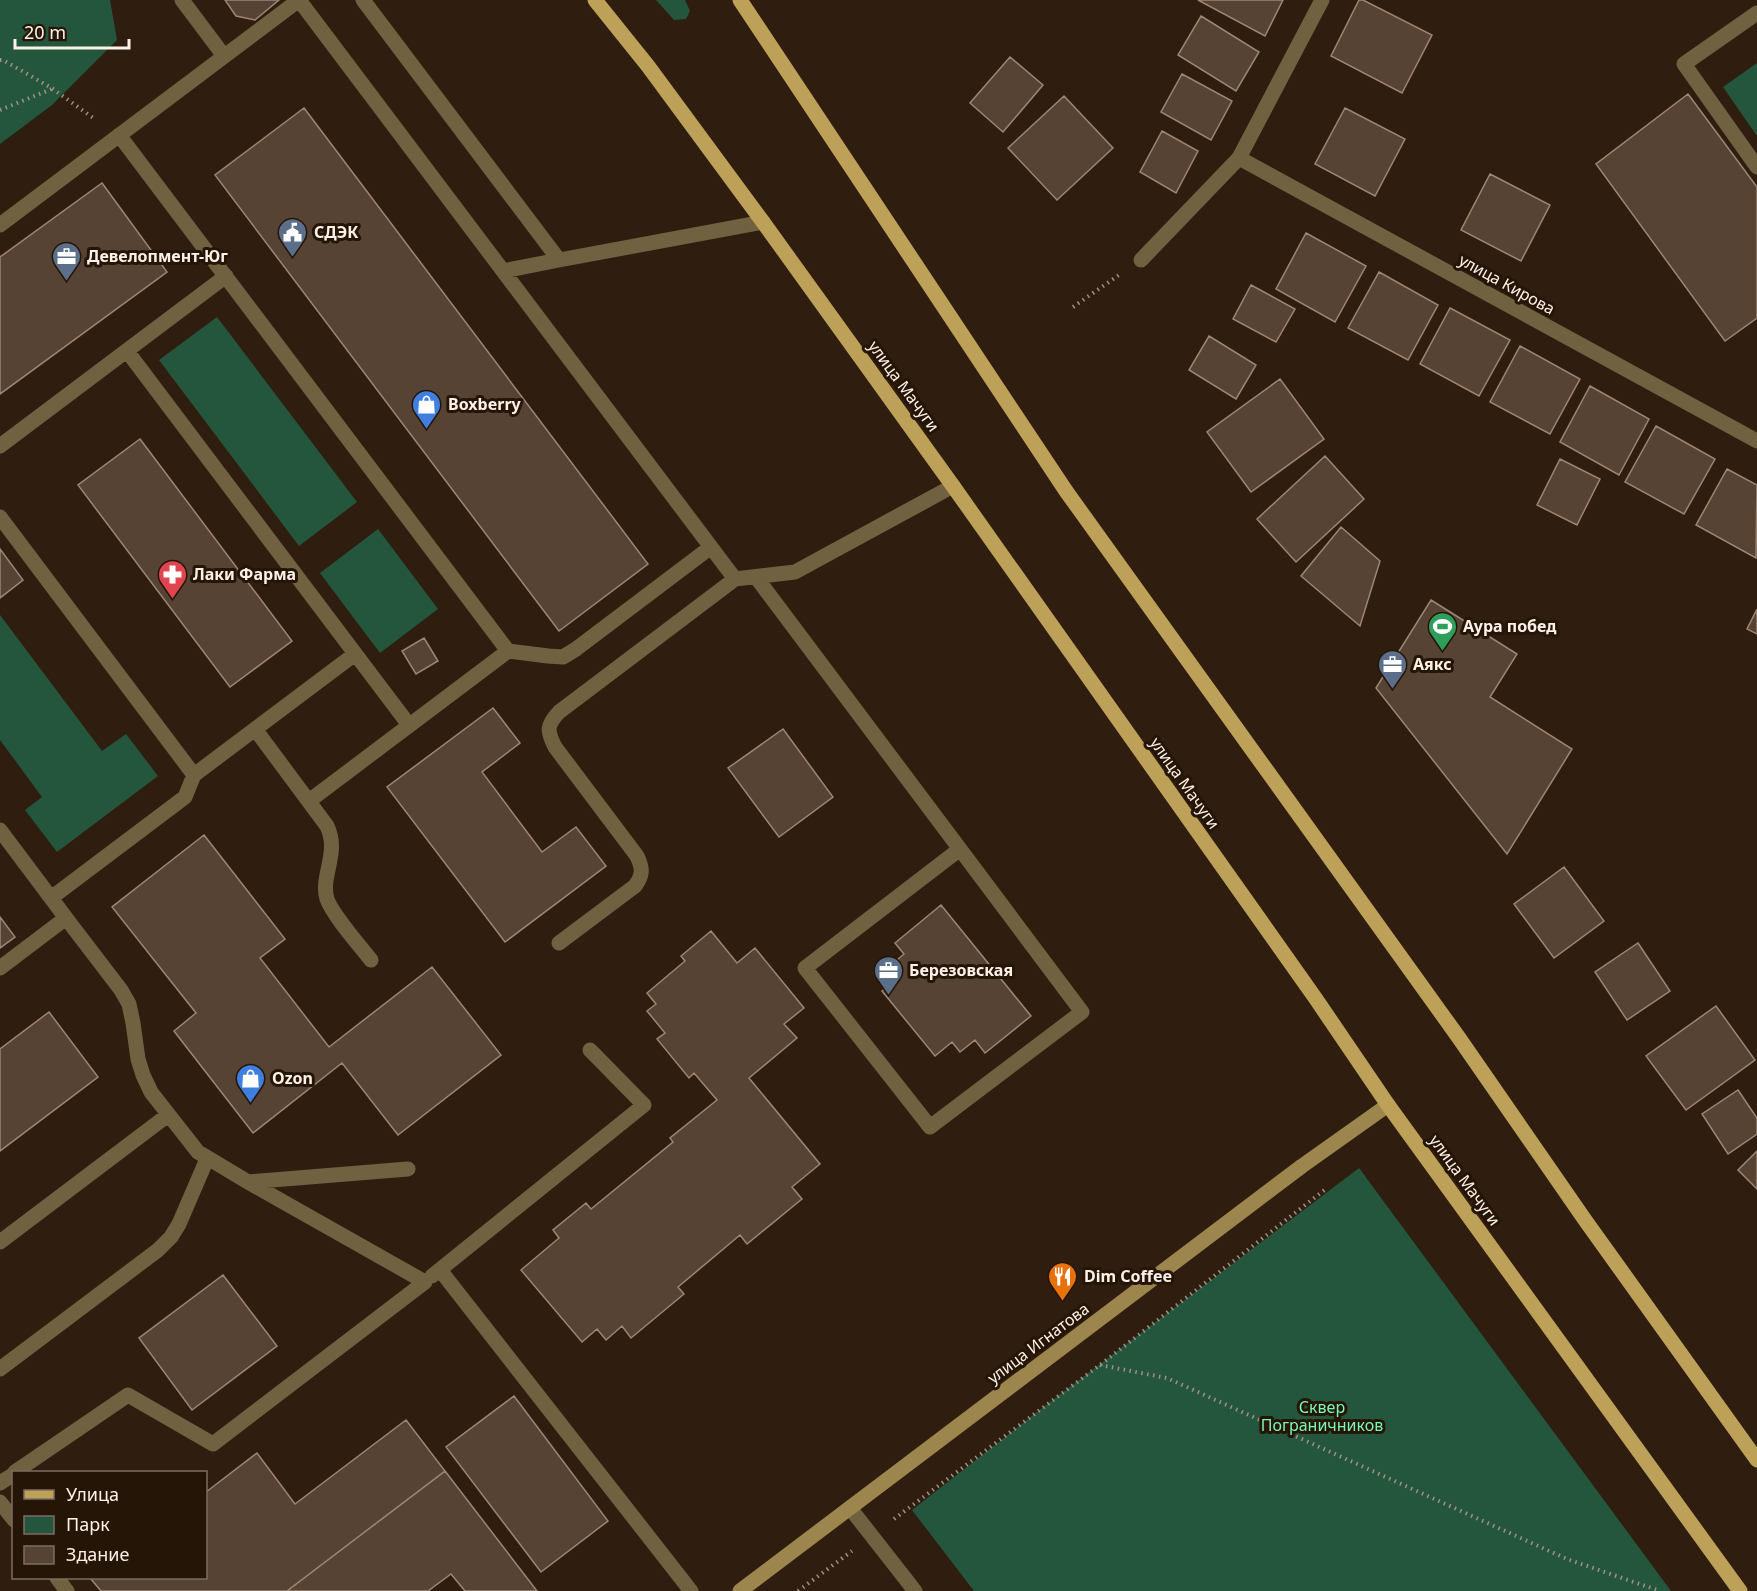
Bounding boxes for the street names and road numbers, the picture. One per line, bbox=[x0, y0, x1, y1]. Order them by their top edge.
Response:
street label: улица Кирова bbox=[1455, 249, 1559, 319]
street label: улица Мачуги bbox=[864, 336, 944, 436]
street label: улица Мачуги bbox=[1145, 733, 1225, 833]
street label: улица Мачуги bbox=[1425, 1130, 1505, 1230]
street label: улица Игнатова bbox=[983, 1298, 1093, 1388]

